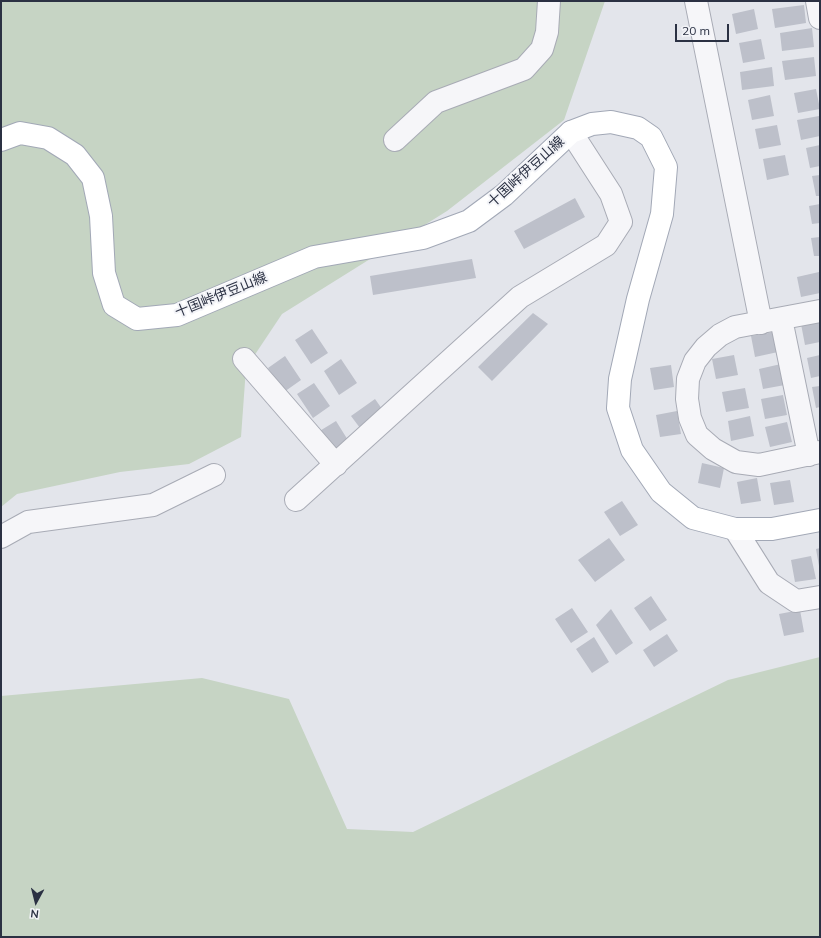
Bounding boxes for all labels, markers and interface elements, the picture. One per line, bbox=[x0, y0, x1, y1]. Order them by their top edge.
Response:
scale bar bbox=[677, 16, 731, 42]
text: 20 m bbox=[682, 23, 710, 38]
street label: 十国峠伊豆山線 bbox=[484, 133, 568, 211]
street label: 十国峠伊豆山線 bbox=[172, 269, 270, 321]
north arrow bbox=[16, 882, 56, 922]
text: N bbox=[30, 906, 40, 921]

